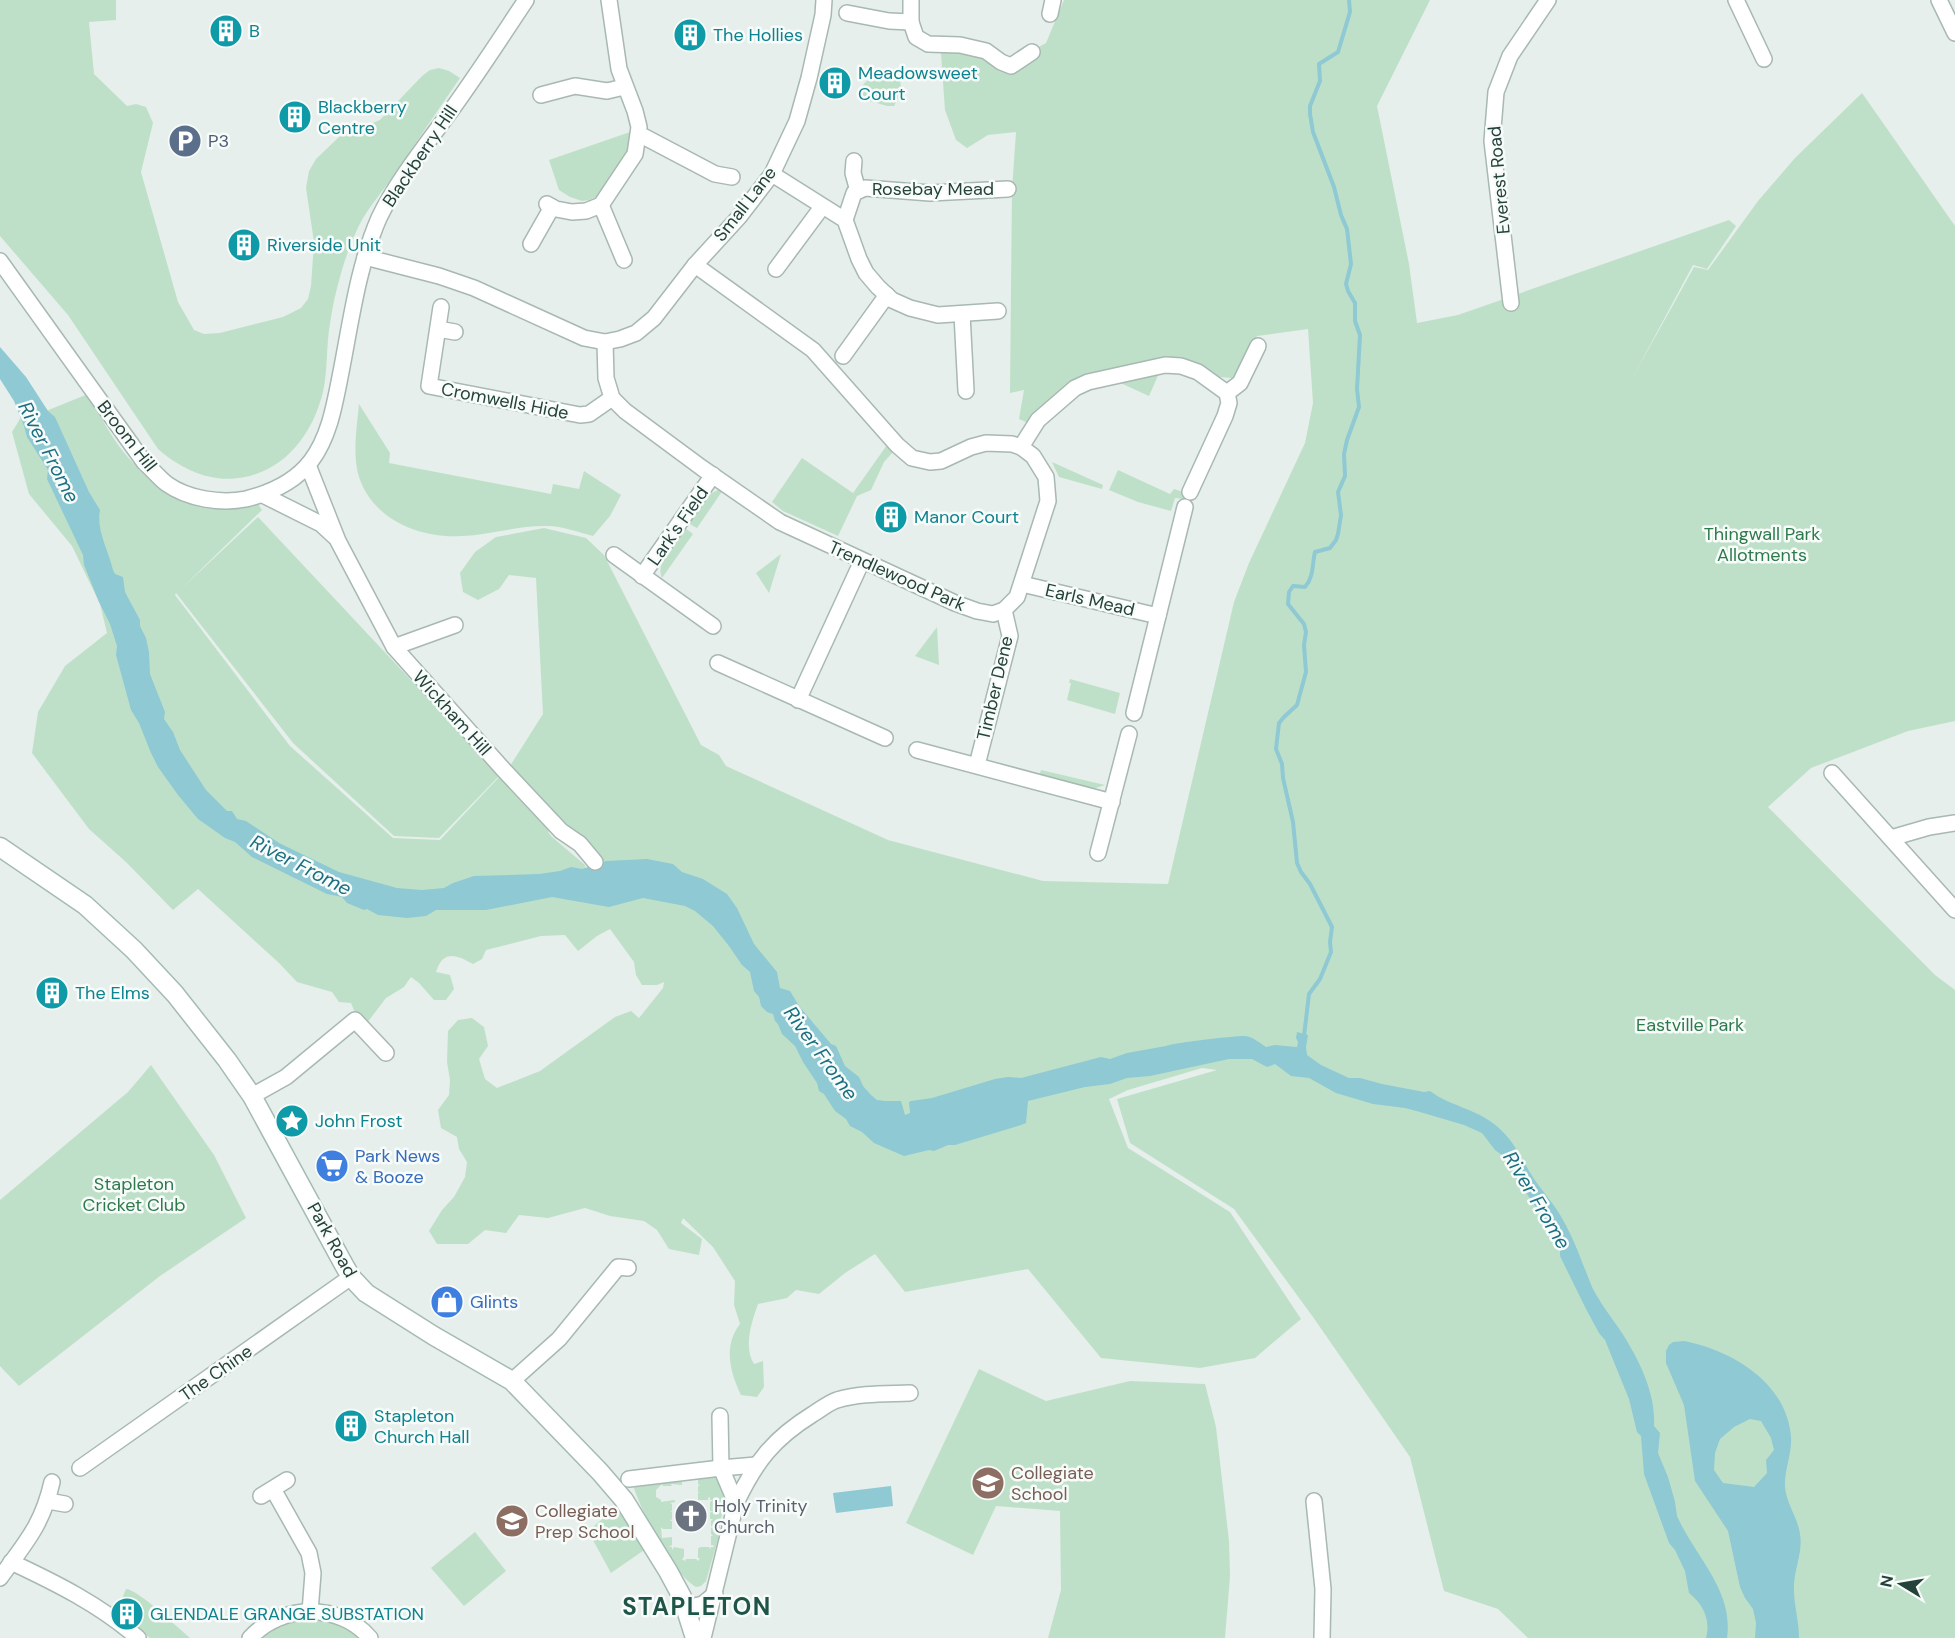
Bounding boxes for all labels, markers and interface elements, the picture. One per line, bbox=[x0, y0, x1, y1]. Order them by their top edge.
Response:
building icon: B bbox=[208, 13, 244, 49]
building icon: The Hollies bbox=[672, 17, 708, 53]
place label: B bbox=[249, 19, 260, 43]
place label: The Hollies bbox=[713, 23, 803, 47]
place label: Meadowsweet Court bbox=[858, 61, 978, 106]
building icon: Meadowsweet Court bbox=[817, 65, 853, 101]
place label: Blackberry Centre bbox=[318, 95, 407, 140]
building icon: Blackberry Centre bbox=[277, 99, 313, 135]
street label: Blackberry Hill bbox=[377, 100, 463, 212]
parking icon: P3 bbox=[167, 123, 203, 159]
street label: Everest Road bbox=[1482, 125, 1516, 235]
place label: P3 bbox=[208, 129, 229, 153]
street label: Small Lane bbox=[708, 162, 782, 246]
street label: Rosebay Mead bbox=[872, 177, 994, 201]
building icon: Riverside Unit bbox=[226, 227, 262, 263]
place label: Riverside Unit bbox=[267, 233, 381, 257]
street label: Cromwells Hide bbox=[439, 377, 571, 425]
street label: Broom Hill bbox=[92, 396, 162, 476]
water label: River Frome bbox=[12, 397, 86, 507]
street label: Lark's Field bbox=[642, 482, 714, 570]
building icon: Manor Court bbox=[873, 499, 909, 535]
place label: Manor Court bbox=[914, 505, 1019, 529]
park label: Thingwall Park Allotments bbox=[1704, 522, 1820, 567]
street label: Trendlewood Park bbox=[825, 535, 969, 617]
street label: Earls Mead bbox=[1043, 578, 1137, 622]
street label: Timber Dene bbox=[971, 633, 1019, 743]
street label: Wickham Hill bbox=[407, 665, 497, 761]
water label: River Frome bbox=[246, 828, 356, 902]
building icon: The Elms bbox=[34, 975, 70, 1011]
place label: The Elms bbox=[75, 981, 150, 1005]
water label: River Frome bbox=[778, 1001, 864, 1105]
park label: Eastville Park bbox=[1636, 1013, 1744, 1037]
place icon: John Frost bbox=[274, 1103, 310, 1139]
place label: John Frost bbox=[315, 1109, 402, 1133]
place label: Park News & Booze bbox=[355, 1144, 440, 1189]
water label: River Frome bbox=[1497, 1146, 1577, 1254]
supermarket icon: Park News & Booze bbox=[314, 1148, 350, 1184]
park label: Stapleton Cricket Club bbox=[83, 1172, 185, 1217]
street label: Park Road bbox=[302, 1198, 362, 1282]
shop icon: Glints bbox=[429, 1284, 465, 1320]
place label: Glints bbox=[470, 1290, 518, 1314]
street label: The Chine bbox=[175, 1339, 257, 1407]
place label: Stapleton Church Hall bbox=[374, 1404, 469, 1449]
building icon: Stapleton Church Hall bbox=[333, 1408, 369, 1444]
place label: Collegiate School bbox=[1011, 1461, 1094, 1506]
school or university icon: Collegiate School bbox=[970, 1465, 1006, 1501]
place label: Holy Trinity Church bbox=[714, 1494, 808, 1539]
church icon: Holy Trinity Church bbox=[673, 1498, 709, 1534]
place label: Collegiate Prep School bbox=[535, 1499, 635, 1544]
school or university icon: Collegiate Prep School bbox=[494, 1503, 530, 1539]
north arrow bbox=[1871, 1554, 1931, 1614]
text: N bbox=[1875, 1574, 1898, 1589]
district label: STAPLETON bbox=[622, 1591, 772, 1622]
building icon: GLENDALE GRANGE SUBSTATION bbox=[109, 1596, 145, 1632]
place label: GLENDALE GRANGE SUBSTATION bbox=[150, 1602, 424, 1626]

